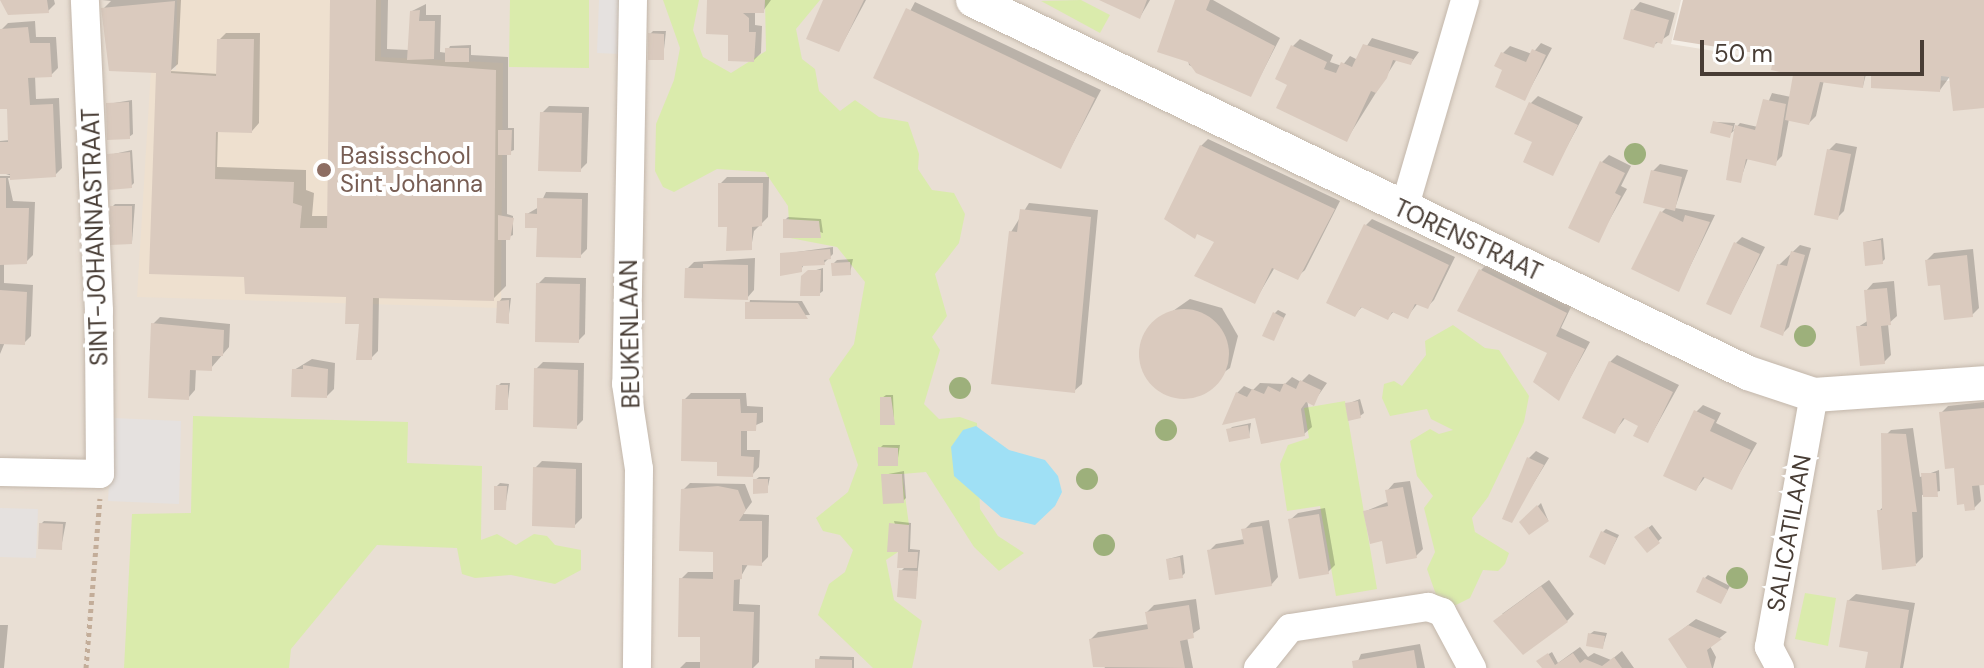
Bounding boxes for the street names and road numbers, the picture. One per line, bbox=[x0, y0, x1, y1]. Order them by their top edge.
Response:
street label: SINT-JOHANNASTRAAT bbox=[76, 108, 114, 366]
street label: TORENSTRAAT bbox=[1389, 193, 1547, 287]
street label: BEUKENLAAN bbox=[614, 259, 646, 409]
street label: SALICATILAAN bbox=[1761, 452, 1817, 614]

